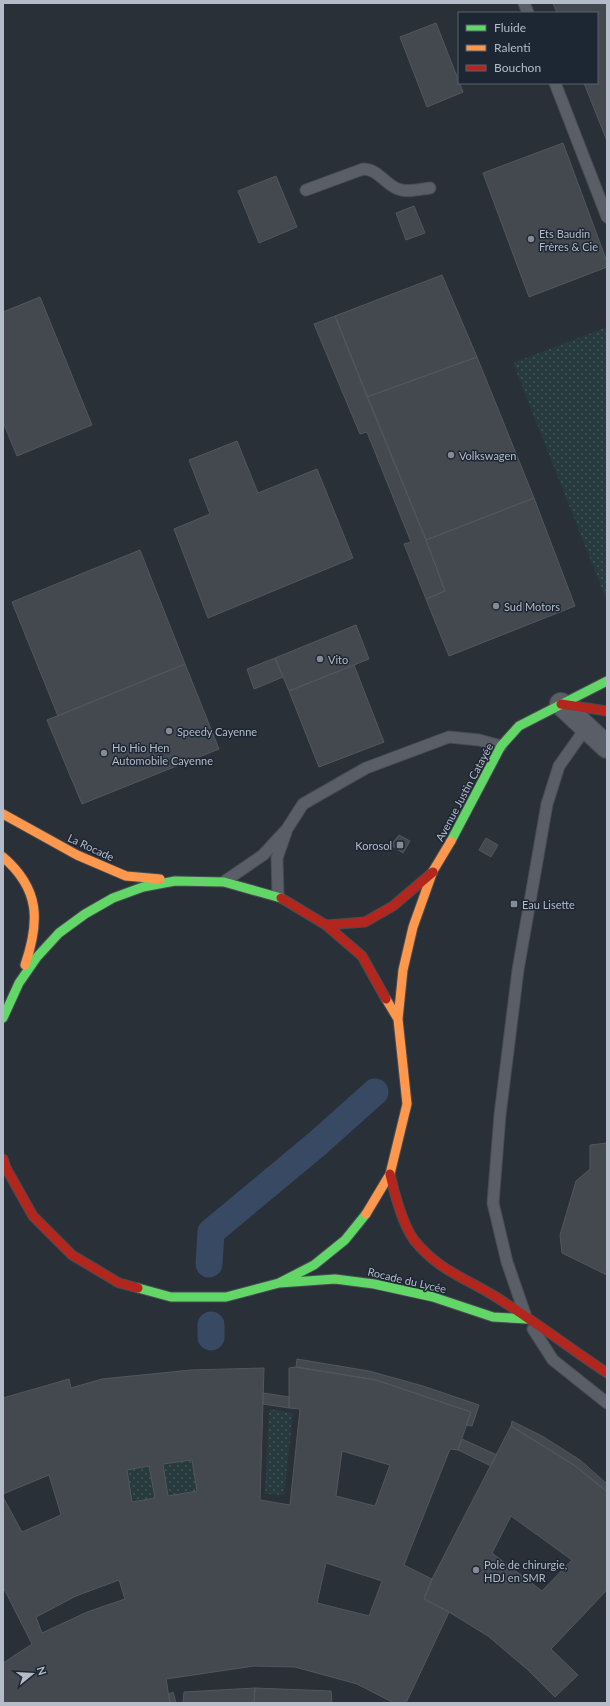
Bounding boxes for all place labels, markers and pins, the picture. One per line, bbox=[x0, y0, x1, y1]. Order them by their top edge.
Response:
place label: Ets Baudin Frères & Cie bbox=[539, 227, 598, 253]
marker: Ets Baudin Frères & Cie bbox=[526, 234, 536, 244]
place label: Volkswagen bbox=[459, 449, 516, 462]
marker: Volkswagen bbox=[446, 450, 456, 460]
place label: Sud Motors bbox=[504, 600, 560, 613]
marker: Sud Motors bbox=[491, 601, 501, 611]
place label: Vito bbox=[328, 653, 348, 666]
marker: Vito bbox=[315, 654, 325, 664]
place label: Speedy Cayenne bbox=[177, 725, 257, 738]
marker: Speedy Cayenne bbox=[164, 726, 174, 736]
place label: Ho Hio Hen Automobile Cayenne bbox=[112, 741, 213, 767]
marker: Ho Hio Hen Automobile Cayenne bbox=[99, 748, 109, 758]
place label: Korosol bbox=[355, 839, 392, 852]
marker: Korosol bbox=[395, 840, 405, 850]
place label: Eau Lisette bbox=[522, 898, 575, 911]
marker: Eau Lisette bbox=[509, 899, 519, 909]
place label: Pole de chirurgie, HDJ en SMR bbox=[484, 1558, 567, 1584]
marker: Pole de chirurgie, HDJ en SMR bbox=[471, 1565, 481, 1575]

